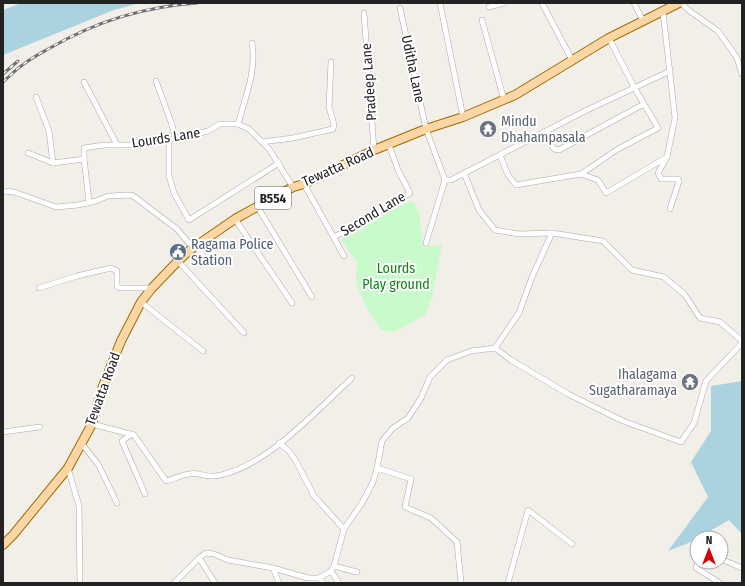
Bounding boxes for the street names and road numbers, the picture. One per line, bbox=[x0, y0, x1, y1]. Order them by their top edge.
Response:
street label: Uditha Lane bbox=[398, 34, 428, 104]
street label: Pradeep Lane bbox=[358, 43, 380, 121]
street label: Lourds Lane bbox=[131, 124, 202, 152]
street label: Tewatta Road bbox=[299, 144, 377, 190]
road number: B554 bbox=[255, 187, 291, 209]
street label: Second Lane bbox=[338, 188, 408, 240]
street label: Tewatta Road bbox=[82, 350, 124, 428]

